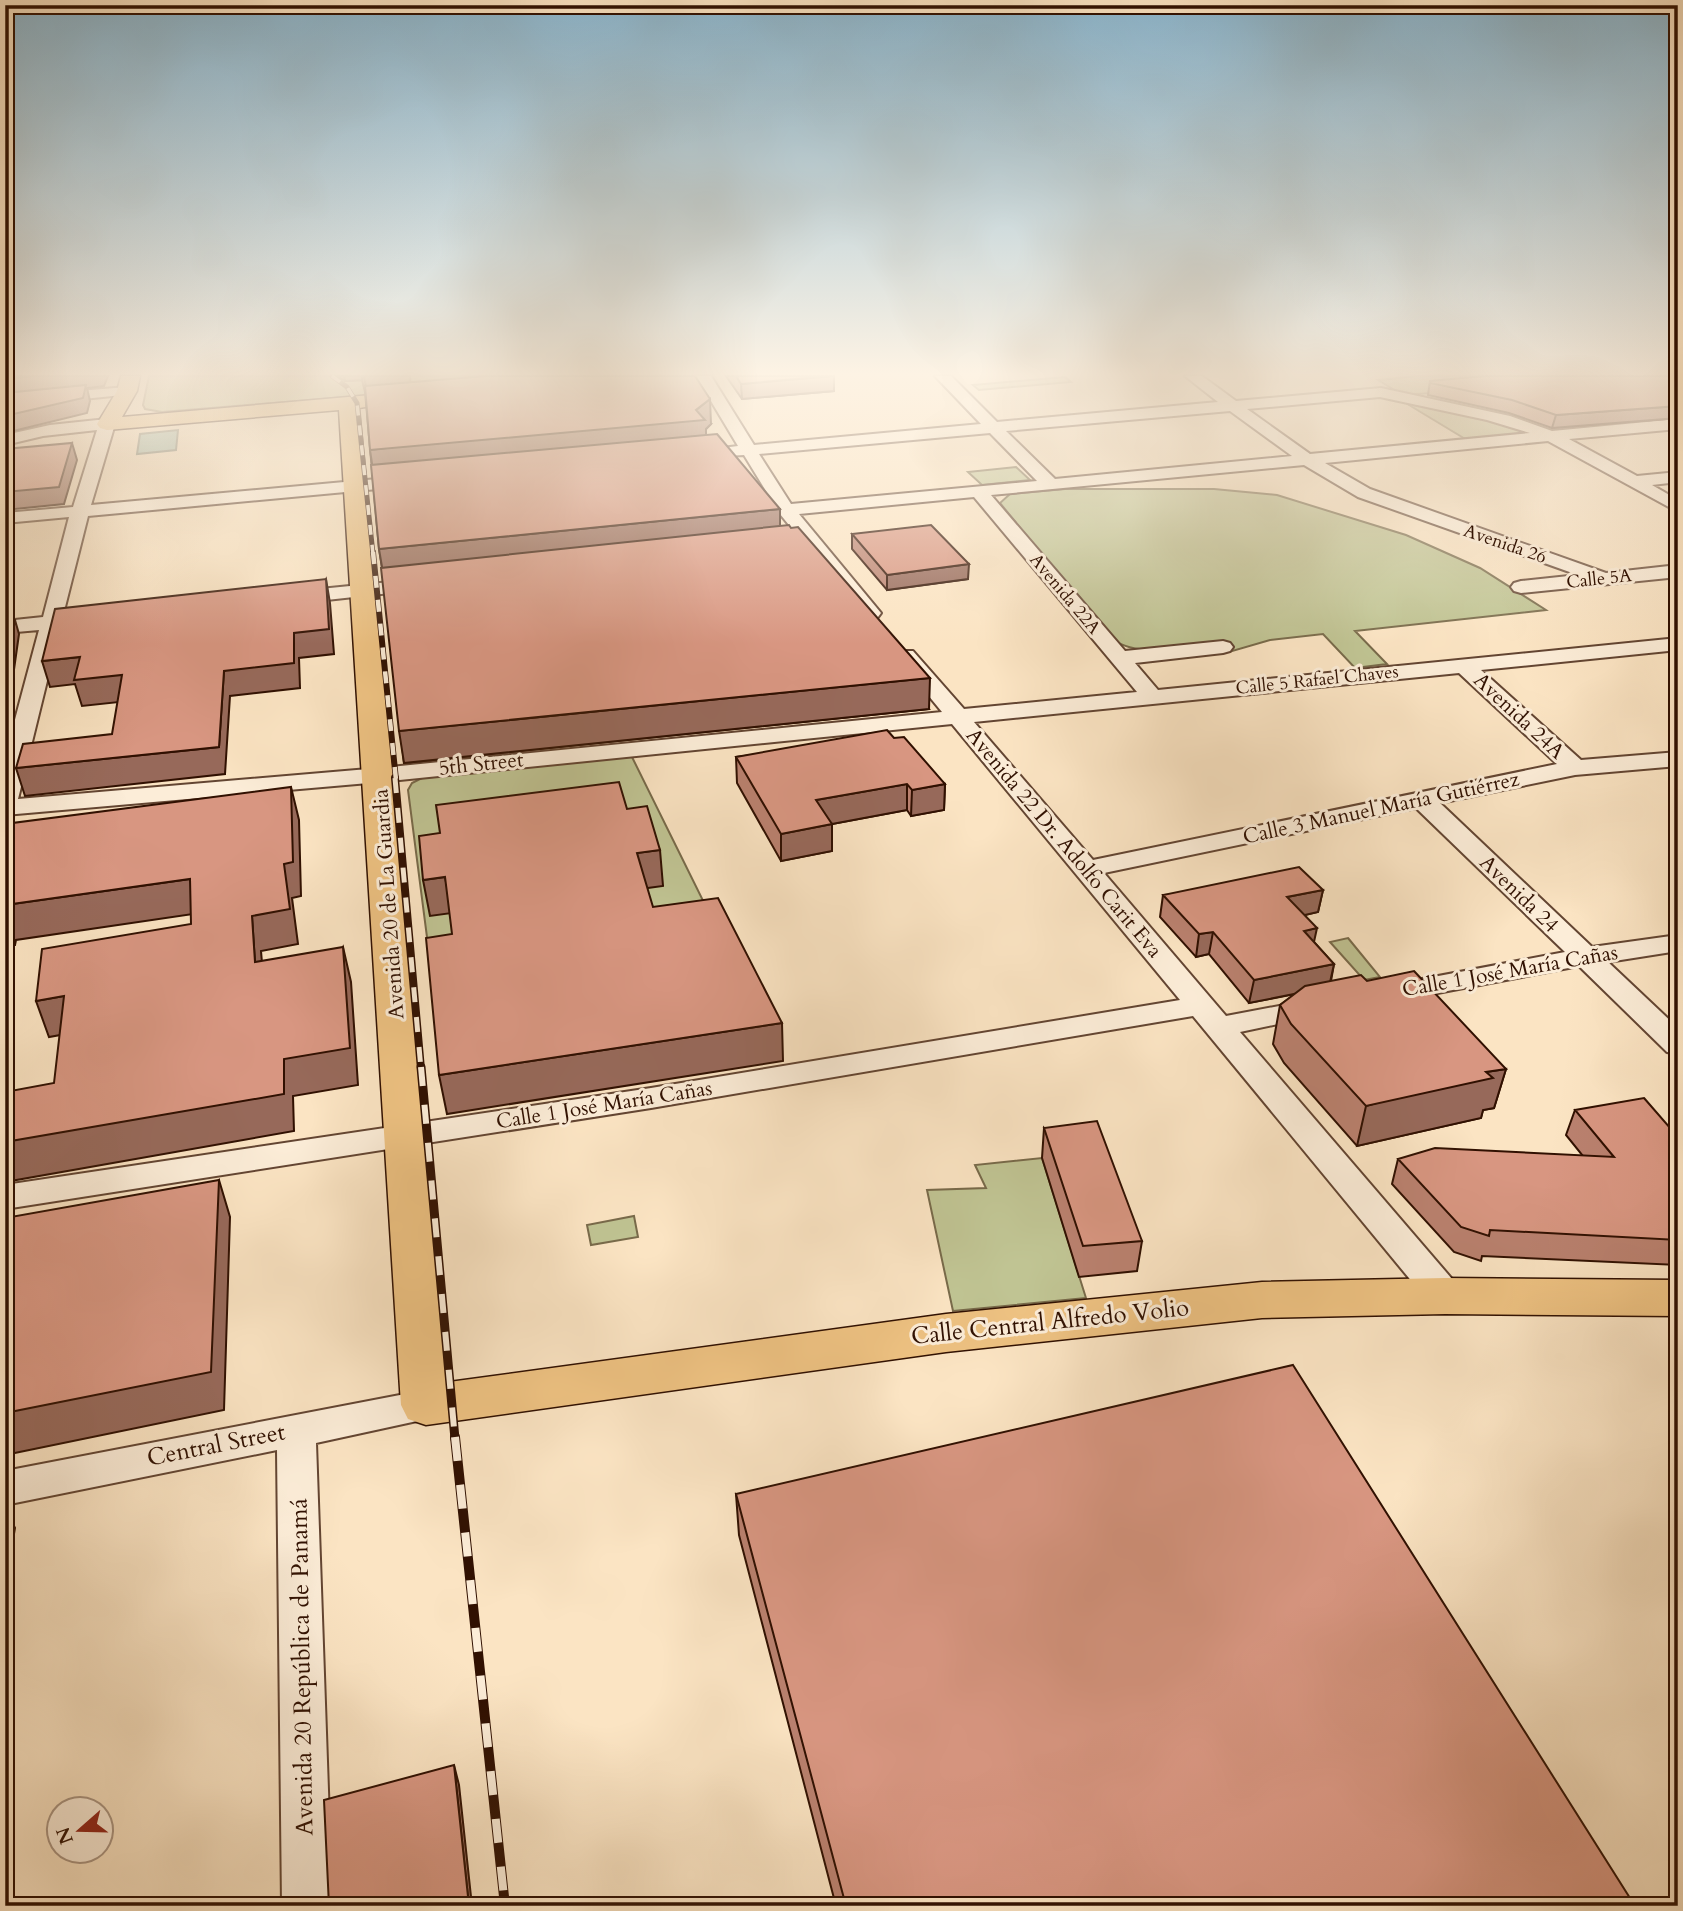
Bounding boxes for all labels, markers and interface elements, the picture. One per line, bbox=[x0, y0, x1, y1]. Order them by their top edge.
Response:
street label: Avenida 26 bbox=[1460, 518, 1550, 570]
street label: Avenida 22A bbox=[1024, 548, 1106, 640]
street label: Calle 5A bbox=[1565, 563, 1633, 595]
street label: Calle 5 Rafael Chaves bbox=[1234, 659, 1400, 701]
street label: Avenida 24A bbox=[1467, 666, 1571, 766]
street label: Avenida 22 Dr. Adolfo Carit Eva bbox=[959, 722, 1169, 964]
street label: 5th Street bbox=[437, 745, 525, 783]
street label: Calle 3 Manuel María Gutiérrez bbox=[1240, 764, 1522, 851]
street label: Avenida 20 de La Guardia bbox=[366, 788, 412, 1020]
street label: Avenida 24 bbox=[1473, 849, 1565, 939]
street label: Calle 1 José María Cañas bbox=[1400, 938, 1620, 1004]
street label: Calle 1 José María Cañas bbox=[494, 1074, 714, 1136]
street label: Calle Central Alfredo Volio bbox=[909, 1291, 1191, 1353]
street label: Central Street bbox=[144, 1415, 288, 1475]
street label: Avenida 20 República de Panamá bbox=[283, 1497, 321, 1836]
north arrow bbox=[46, 1796, 116, 1866]
text: N bbox=[50, 1823, 80, 1848]

